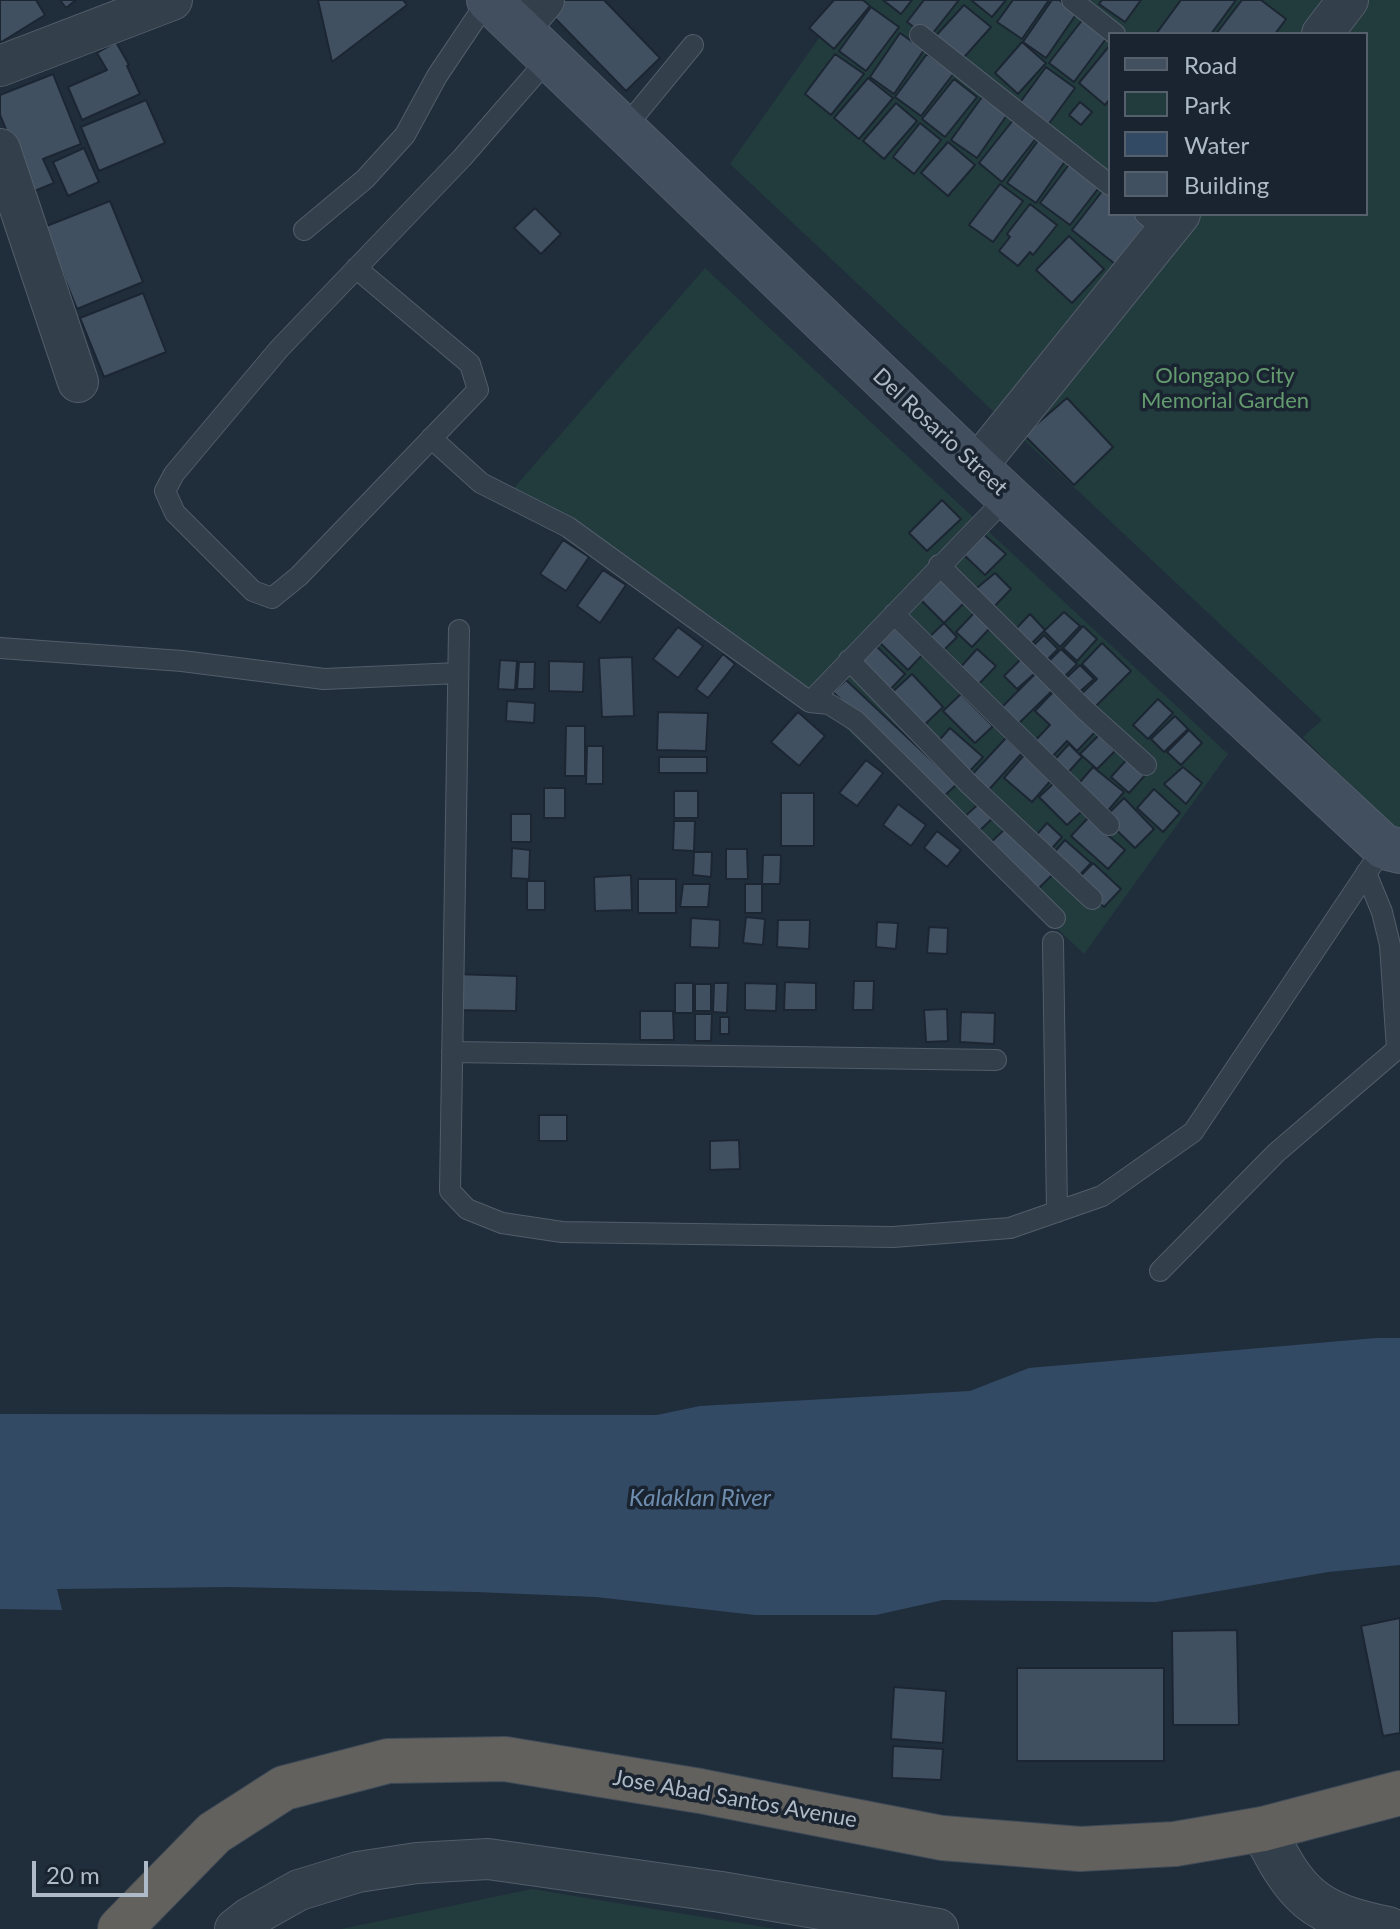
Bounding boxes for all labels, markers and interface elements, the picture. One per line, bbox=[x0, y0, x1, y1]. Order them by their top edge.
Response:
legend bbox=[1108, 32, 1368, 216]
text: Road bbox=[1184, 50, 1237, 79]
text: Park bbox=[1184, 90, 1231, 119]
text: Water bbox=[1184, 130, 1249, 159]
text: Building bbox=[1184, 170, 1269, 199]
street label: Del Rosario Street bbox=[867, 363, 1013, 501]
park label: Olongapo City Memorial Garden bbox=[1141, 363, 1309, 414]
water label: Kalaklan River bbox=[629, 1484, 771, 1512]
street label: Jose Abad Santos Avenue bbox=[611, 1765, 859, 1833]
scale bar bbox=[36, 1845, 152, 1895]
text: 20 m bbox=[46, 1860, 100, 1889]

